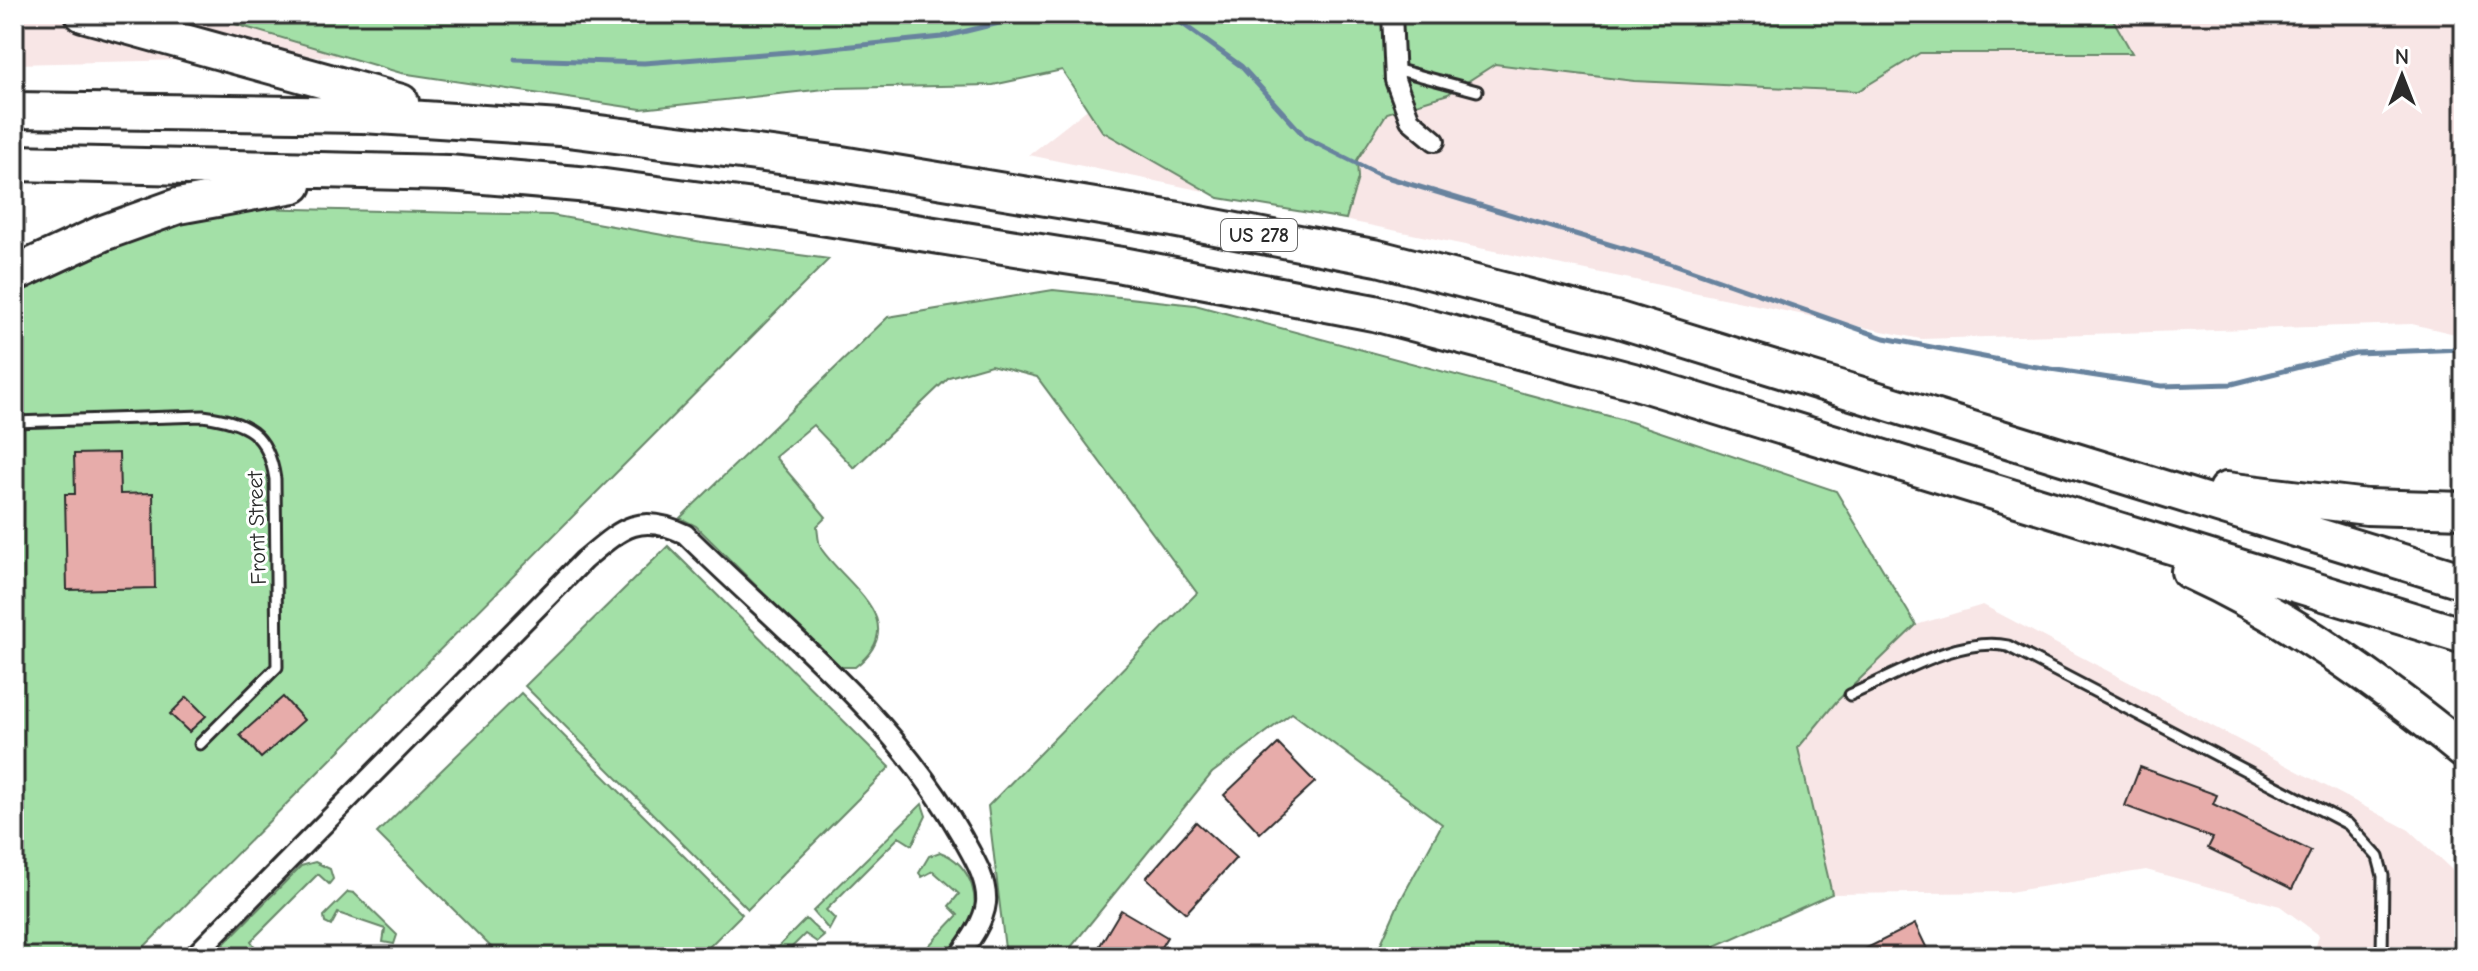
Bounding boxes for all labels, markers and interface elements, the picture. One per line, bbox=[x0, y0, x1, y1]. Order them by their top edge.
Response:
north arrow bbox=[2362, 36, 2442, 116]
text: N bbox=[2395, 44, 2409, 70]
road number: US 278 bbox=[1221, 219, 1297, 251]
street label: Front Street bbox=[242, 470, 272, 585]

